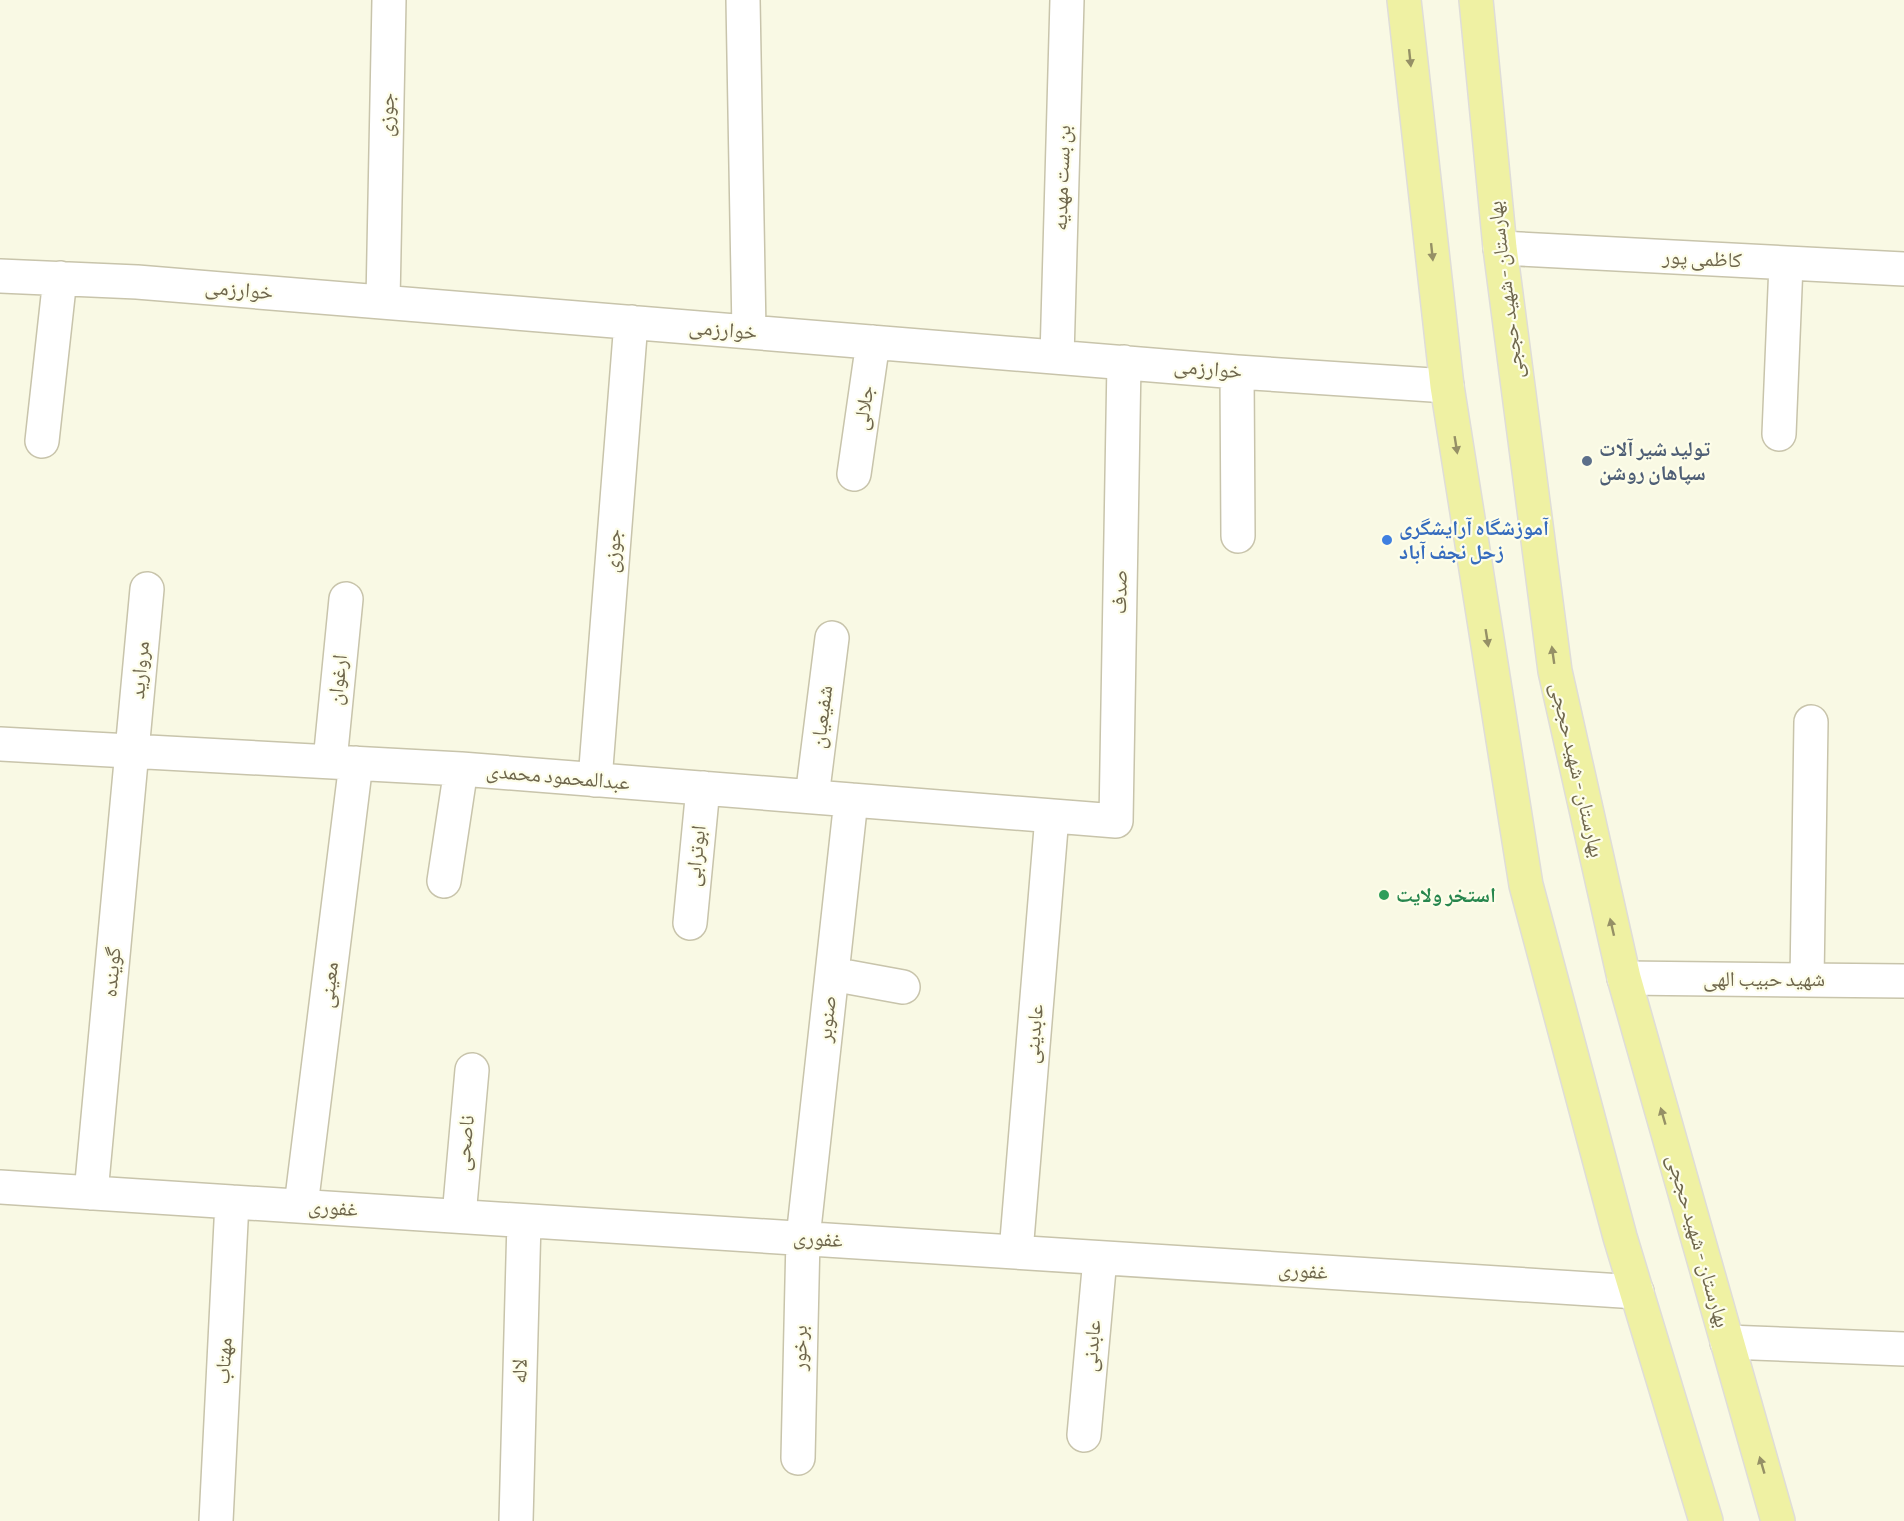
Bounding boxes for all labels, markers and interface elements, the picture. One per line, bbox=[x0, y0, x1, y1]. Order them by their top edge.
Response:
one-way arrow bbox=[1405, 49, 1415, 68]
street label: جوزی bbox=[374, 93, 400, 137]
street label: بن بست مهدیه bbox=[1048, 125, 1076, 231]
street label: بهارستان - شهید حججی bbox=[1483, 200, 1529, 380]
one-way arrow bbox=[1427, 243, 1437, 262]
street label: کاظمی پور bbox=[1661, 244, 1743, 274]
street label: خوارزمی bbox=[204, 275, 274, 305]
street label: خوارزمی bbox=[688, 315, 758, 345]
street label: خوارزمی bbox=[1173, 354, 1243, 384]
street label: جلالی bbox=[848, 384, 880, 432]
one-way arrow bbox=[1452, 436, 1461, 455]
place label: تولید شیر آلات سپاهان روشن bbox=[1599, 437, 1711, 486]
marker: تولید شیر آلات سپاهان روشن bbox=[1580, 454, 1594, 468]
place label: آموزشگاه آرایشگری زحل نجف آباد bbox=[1399, 516, 1549, 565]
street label: جوزی bbox=[599, 528, 627, 574]
marker: آموزشگاه آرایشگری زحل نجف آباد bbox=[1380, 533, 1394, 547]
street label: صدف bbox=[1107, 570, 1133, 614]
one-way arrow bbox=[1482, 629, 1491, 648]
street label: مروارید bbox=[125, 640, 155, 700]
one-way arrow bbox=[1549, 645, 1558, 664]
street label: ارغوان bbox=[323, 653, 353, 707]
street label: بهارستان - شهید حججی bbox=[1545, 680, 1609, 860]
street label: شفیعیان bbox=[806, 684, 838, 750]
street label: عبدالمحمود محمدی bbox=[485, 758, 631, 796]
street label: ابوترابی bbox=[680, 824, 712, 888]
place label: استخر ولایت bbox=[1396, 883, 1496, 908]
marker: استخر ولایت bbox=[1377, 888, 1391, 902]
one-way arrow bbox=[1607, 918, 1617, 937]
street label: گوینده bbox=[97, 946, 127, 998]
street label: معینی bbox=[314, 960, 344, 1010]
street label: شهید حبیب الهی bbox=[1703, 967, 1825, 992]
street label: صنوبر bbox=[812, 994, 842, 1045]
street label: عابدینی bbox=[1019, 1003, 1049, 1065]
one-way arrow bbox=[1658, 1107, 1667, 1125]
street label: ناصحی bbox=[450, 1114, 480, 1172]
street label: بهارستان - شهید حججی bbox=[1661, 1152, 1735, 1330]
street label: غفوری bbox=[307, 1194, 359, 1222]
street label: غفوری bbox=[792, 1225, 844, 1253]
street label: غفوری bbox=[1277, 1257, 1329, 1285]
street label: عابدنی bbox=[1077, 1319, 1107, 1373]
street label: برخور bbox=[787, 1325, 813, 1372]
street label: مهتاب bbox=[210, 1337, 238, 1385]
street label: لاله bbox=[507, 1358, 533, 1384]
one-way arrow bbox=[1757, 1456, 1766, 1474]

